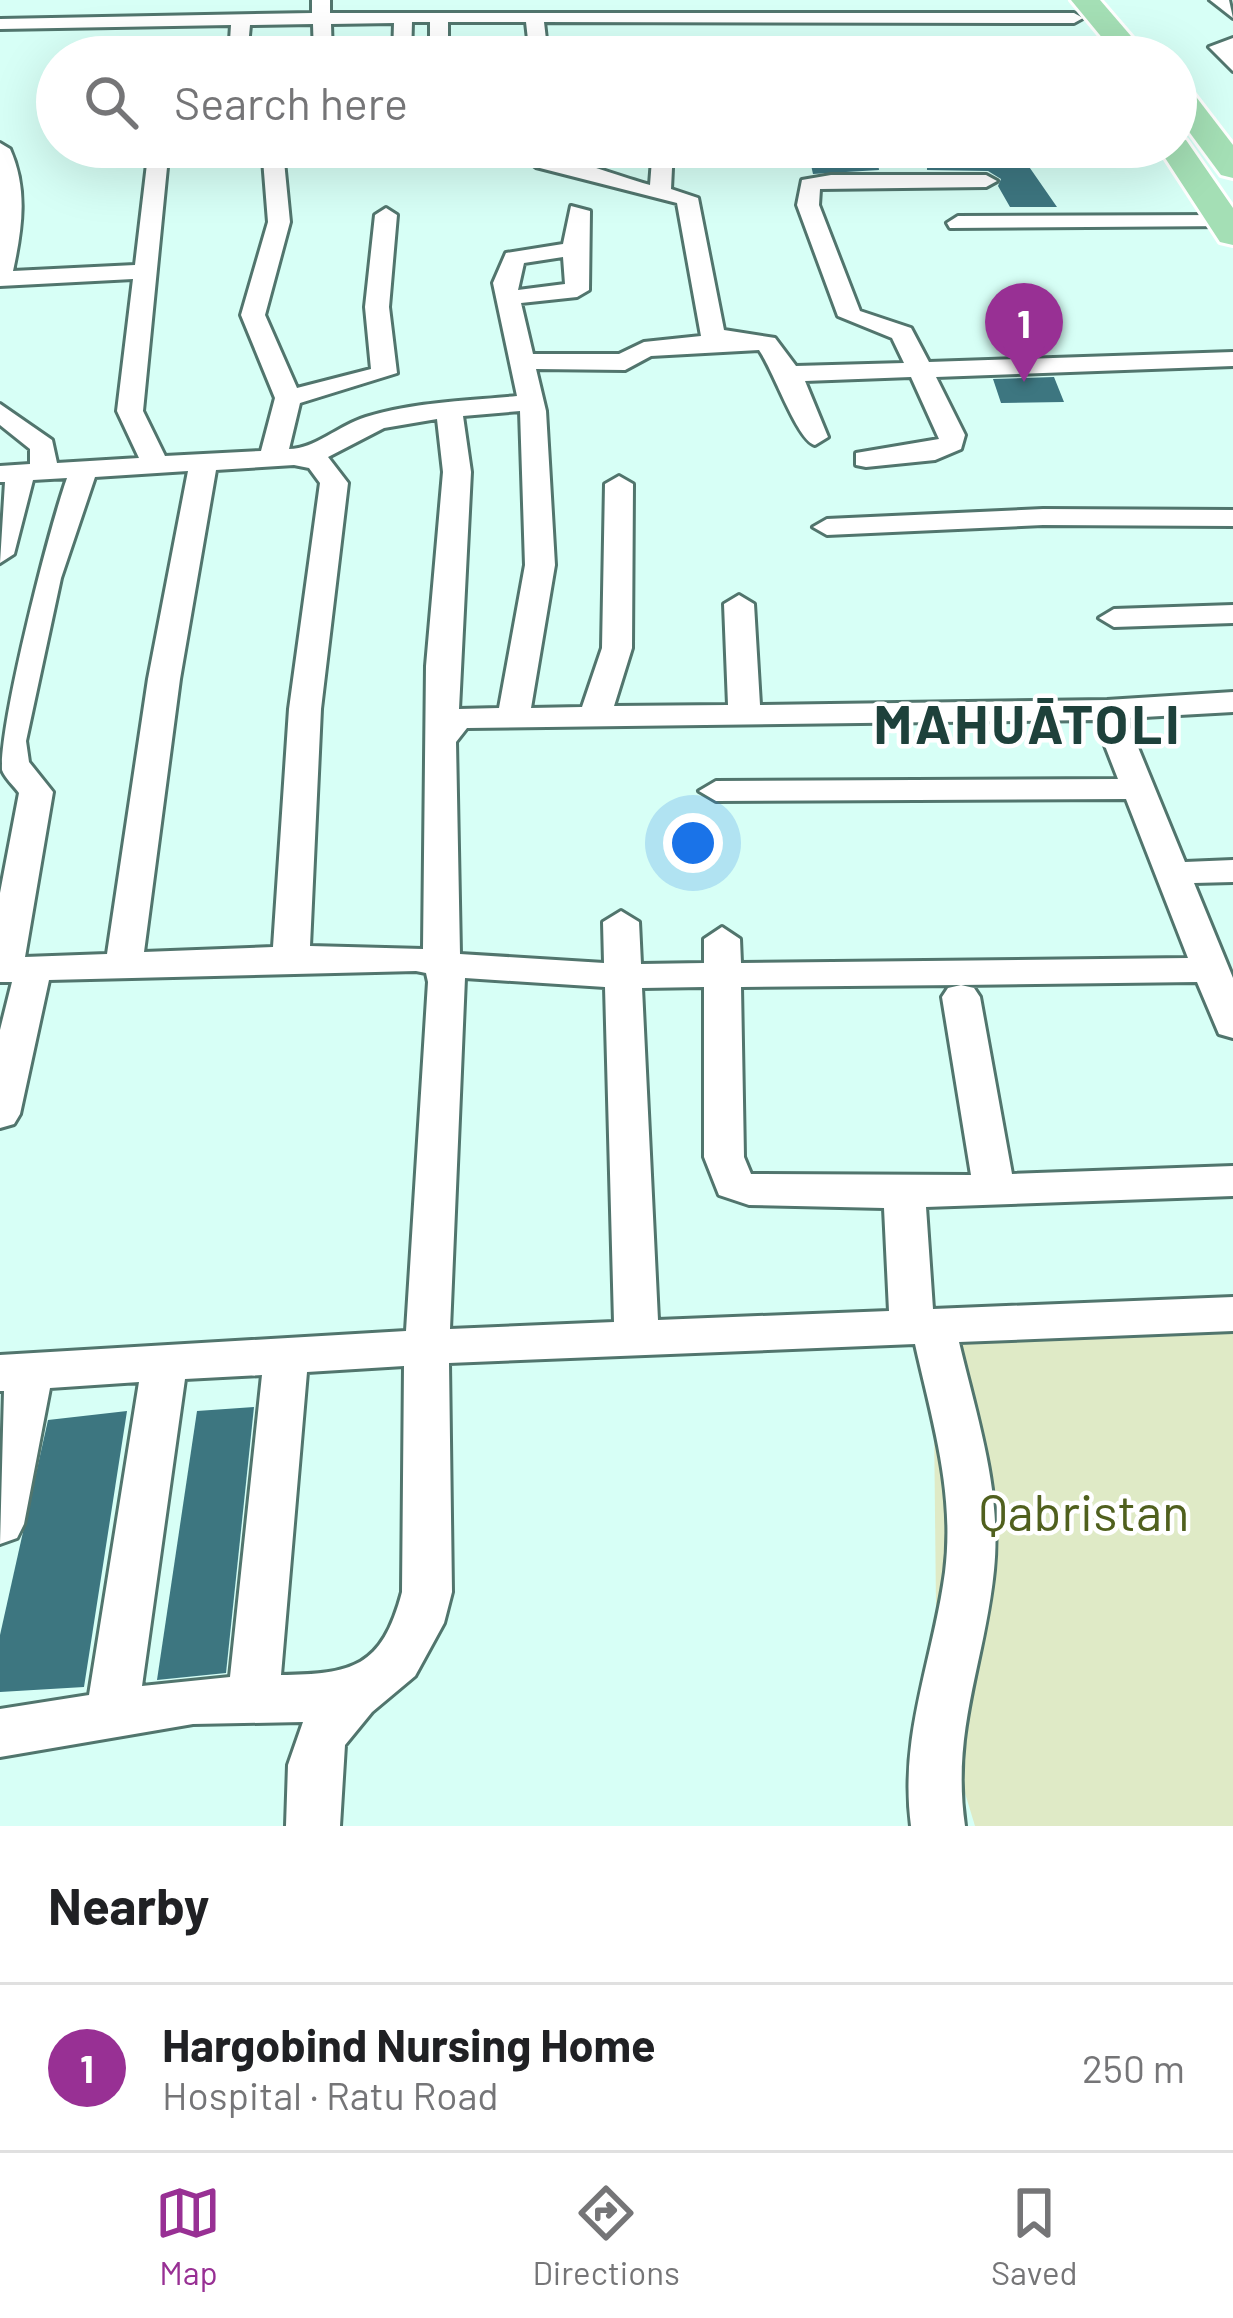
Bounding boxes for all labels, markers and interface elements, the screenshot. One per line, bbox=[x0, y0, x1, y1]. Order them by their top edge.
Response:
search box bbox=[36, 36, 1197, 168]
icon: search bbox=[78, 69, 144, 135]
text: Search here bbox=[174, 75, 408, 129]
pin: 1 bbox=[985, 283, 1063, 382]
district label: MAHUĀTOLI bbox=[874, 690, 1183, 755]
your location bbox=[663, 813, 723, 873]
park label: Qabristan bbox=[978, 1480, 1190, 1541]
text: Nearby bbox=[48, 1874, 209, 1935]
text: Hargobind Nursing Home bbox=[162, 2017, 656, 2071]
text: 1 bbox=[80, 2044, 94, 2091]
text: 250 m bbox=[1082, 2044, 1185, 2091]
text: Hospital · Ratu Road bbox=[162, 2071, 499, 2118]
tab: Map bbox=[155, 2180, 221, 2292]
tab: Directions bbox=[532, 2180, 680, 2292]
tab: Saved bbox=[991, 2180, 1078, 2292]

